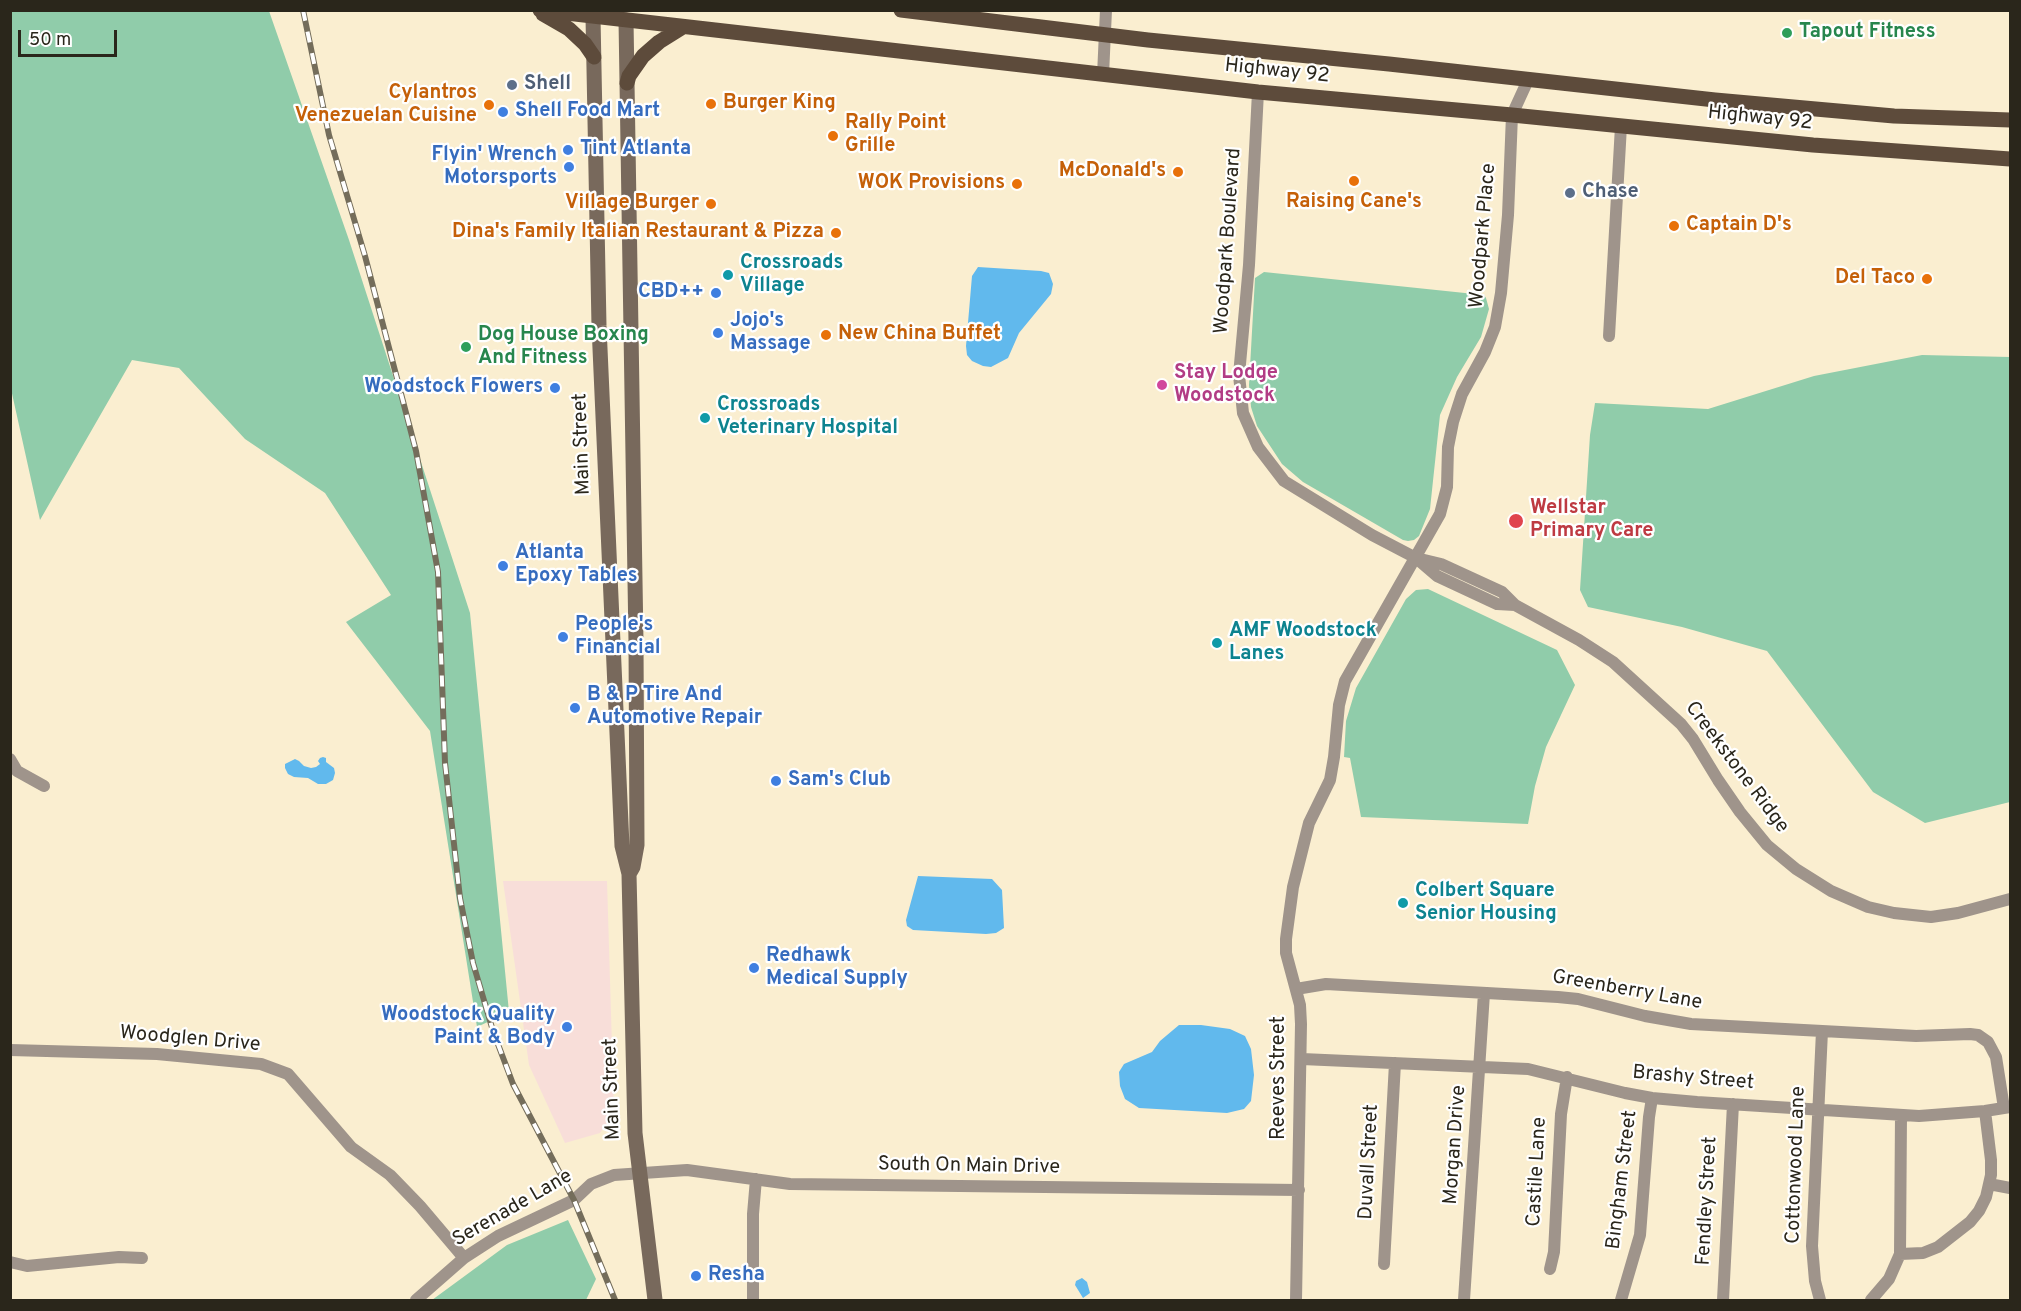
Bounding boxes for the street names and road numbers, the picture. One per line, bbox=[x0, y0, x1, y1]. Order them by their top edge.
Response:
street label: Highway 92 bbox=[1223, 55, 1331, 89]
street label: Highway 92 bbox=[1706, 102, 1814, 136]
street label: Woodpark Boulevard bbox=[1211, 147, 1247, 335]
street label: Woodpark Place bbox=[1466, 162, 1502, 310]
street label: Main Street bbox=[569, 393, 597, 495]
street label: Creekstone Ridge bbox=[1679, 697, 1793, 839]
street label: Greenberry Lane bbox=[1550, 966, 1704, 1016]
street label: Reeves Street bbox=[1268, 1016, 1292, 1140]
street label: Woodglen Drive bbox=[119, 1022, 261, 1058]
street label: Main Street bbox=[599, 1038, 627, 1140]
street label: Brashy Street bbox=[1631, 1062, 1755, 1096]
street label: Morgan Drive bbox=[1440, 1084, 1472, 1206]
street label: Cottonwood Lane bbox=[1782, 1086, 1812, 1244]
street label: Duvall Street bbox=[1355, 1104, 1385, 1220]
street label: Bingham Street bbox=[1603, 1109, 1643, 1251]
street label: Castile Lane bbox=[1523, 1117, 1553, 1227]
street label: Fendley Street bbox=[1693, 1136, 1723, 1266]
street label: South On Main Drive bbox=[878, 1153, 1060, 1181]
street label: Serenade Lane bbox=[449, 1165, 577, 1253]

